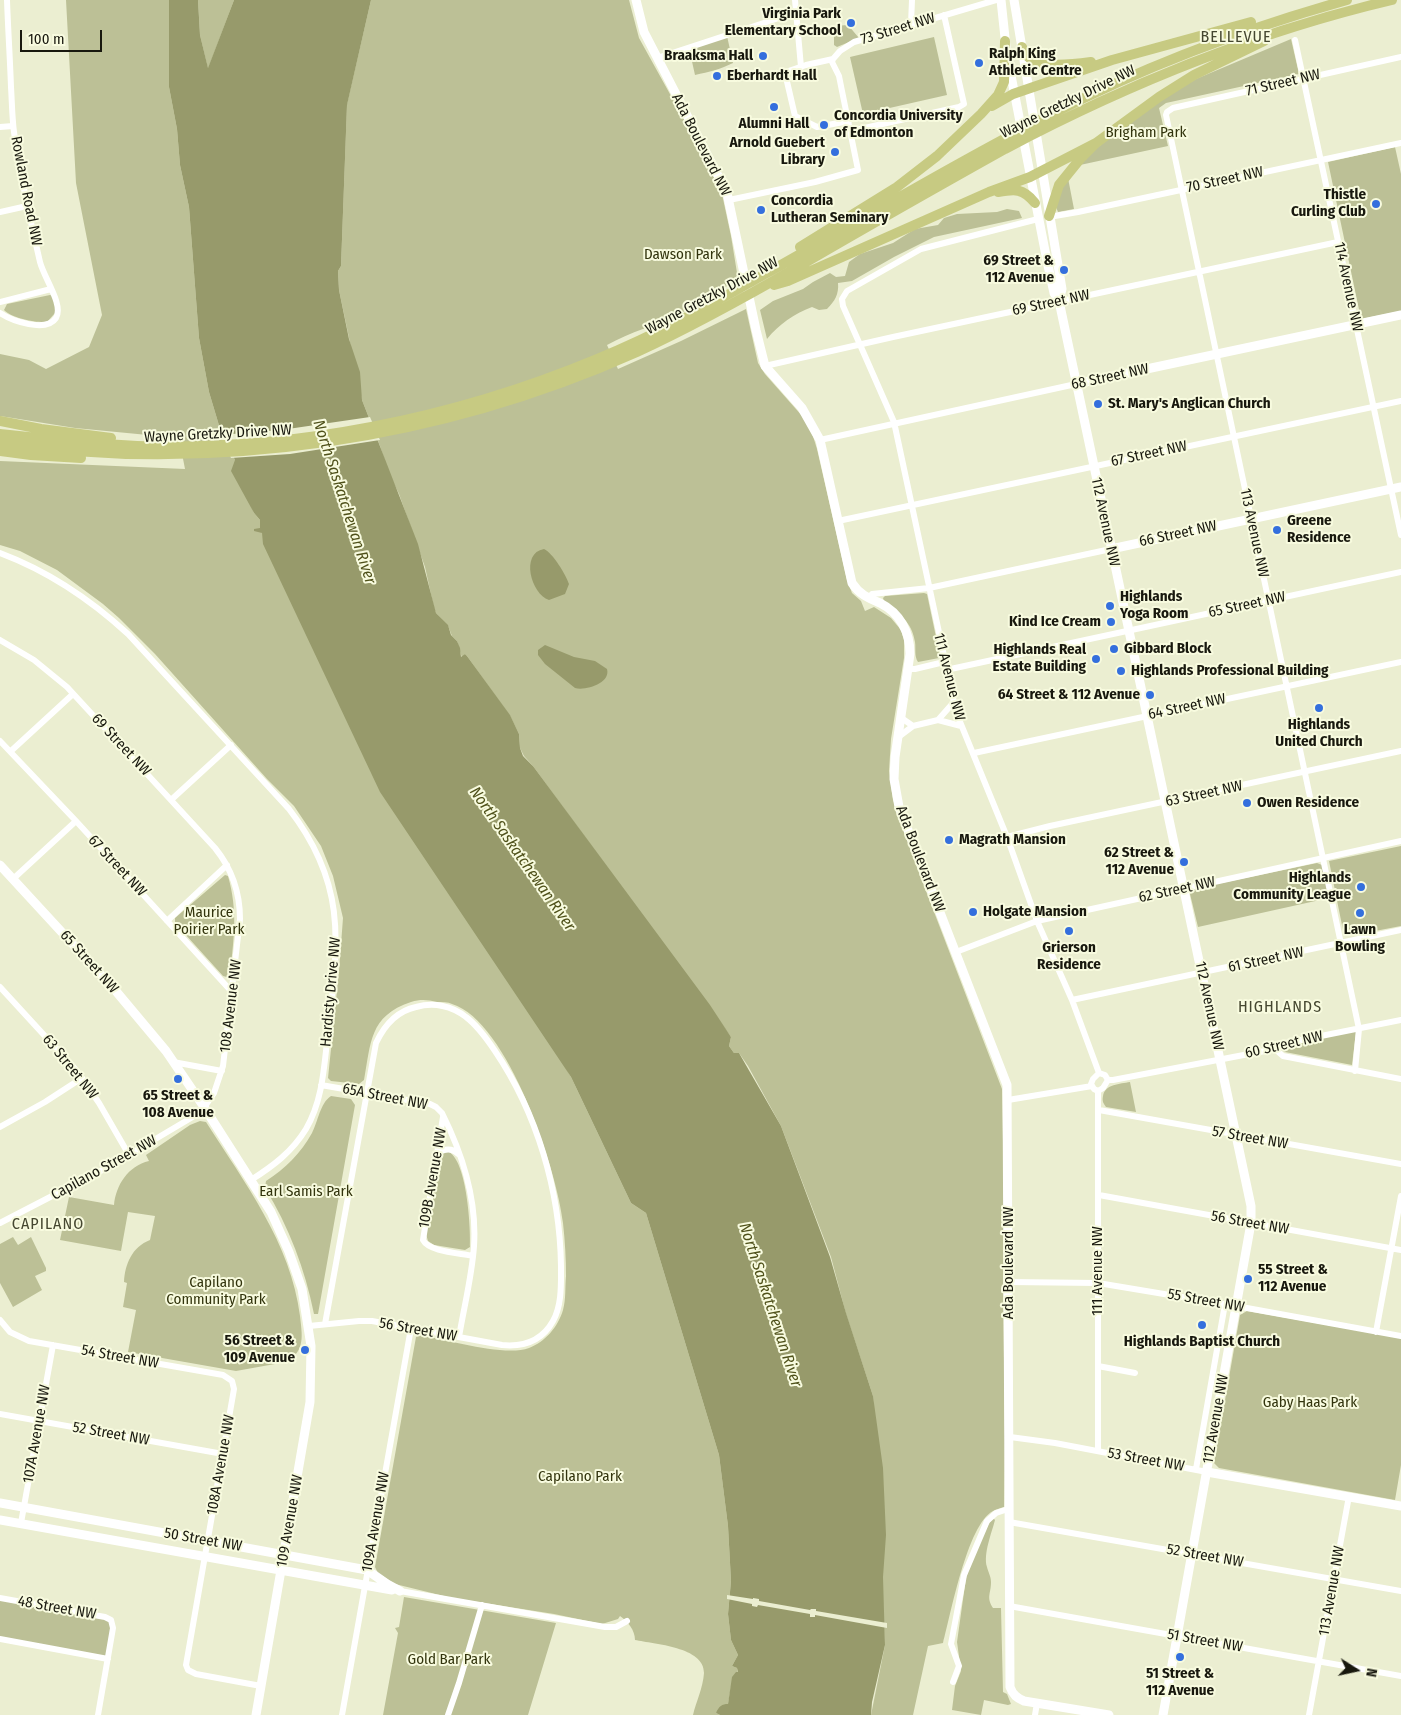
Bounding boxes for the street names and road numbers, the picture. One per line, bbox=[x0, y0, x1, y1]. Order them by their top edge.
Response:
street label: 73 Street NW bbox=[859, 9, 937, 49]
street label: Wayne Gretzky Drive NW bbox=[998, 61, 1138, 143]
street label: 71 Street NW bbox=[1244, 66, 1322, 100]
street label: Ada Boulevard NW bbox=[667, 91, 735, 199]
street label: Rowland Road NW bbox=[7, 135, 45, 247]
street label: 70 Street NW bbox=[1185, 163, 1265, 197]
street label: 114 Avenue NW bbox=[1330, 241, 1366, 333]
street label: Wayne Gretzky Drive NW bbox=[642, 253, 782, 339]
street label: 69 Street NW bbox=[1011, 286, 1091, 320]
street label: 68 Street NW bbox=[1069, 360, 1151, 394]
street label: Wayne Gretzky Drive NW bbox=[144, 421, 292, 447]
street label: 67 Street NW bbox=[1109, 437, 1189, 471]
street label: 112 Avenue NW bbox=[1087, 476, 1123, 568]
street label: 113 Avenue NW bbox=[1236, 487, 1272, 579]
street label: 66 Street NW bbox=[1137, 517, 1219, 551]
street label: 65 Street NW bbox=[1207, 588, 1287, 622]
street label: 111 Avenue NW bbox=[929, 631, 969, 723]
street label: 64 Street NW bbox=[1147, 690, 1227, 724]
street label: 69 Street NW bbox=[88, 710, 154, 780]
street label: 63 Street NW bbox=[1164, 777, 1244, 811]
street label: Ada Boulevard NW bbox=[891, 803, 949, 915]
street label: 67 Street NW bbox=[84, 832, 150, 900]
street label: 62 Street NW bbox=[1137, 873, 1217, 907]
street label: 65 Street NW bbox=[56, 927, 122, 997]
street label: Hardisty Drive NW bbox=[317, 936, 345, 1048]
street label: 61 Street NW bbox=[1227, 943, 1305, 977]
street label: 108 Avenue NW bbox=[216, 958, 246, 1054]
street label: 112 Avenue NW bbox=[1191, 960, 1227, 1052]
street label: 60 Street NW bbox=[1243, 1027, 1325, 1063]
street label: 63 Street NW bbox=[38, 1031, 102, 1103]
street label: 65A Street NW bbox=[341, 1080, 429, 1114]
street label: 57 Street NW bbox=[1211, 1122, 1289, 1154]
street label: 109B Avenue NW bbox=[415, 1126, 451, 1230]
street label: Capilano Street NW bbox=[48, 1132, 160, 1204]
street label: Ada Boulevard NW bbox=[1000, 1207, 1018, 1319]
street label: 56 Street NW bbox=[1210, 1207, 1290, 1239]
street label: 111 Avenue NW bbox=[1089, 1226, 1107, 1316]
street label: 55 Street NW bbox=[1166, 1285, 1246, 1317]
street label: 56 Street NW bbox=[378, 1314, 458, 1346]
street label: 54 Street NW bbox=[80, 1341, 160, 1373]
street label: 112 Avenue NW bbox=[1199, 1373, 1233, 1465]
street label: 107A Avenue NW bbox=[20, 1384, 54, 1484]
street label: 108A Avenue NW bbox=[203, 1413, 239, 1517]
street label: 52 Street NW bbox=[71, 1418, 151, 1450]
street label: 53 Street NW bbox=[1106, 1444, 1186, 1476]
street label: 109A Avenue NW bbox=[358, 1471, 394, 1573]
street label: 109 Avenue NW bbox=[273, 1473, 307, 1569]
street label: 50 Street NW bbox=[163, 1524, 243, 1556]
street label: 52 Street NW bbox=[1165, 1540, 1245, 1572]
street label: 113 Avenue NW bbox=[1315, 1545, 1349, 1637]
street label: 48 Street NW bbox=[17, 1592, 97, 1624]
street label: 51 Street NW bbox=[1166, 1626, 1244, 1656]

